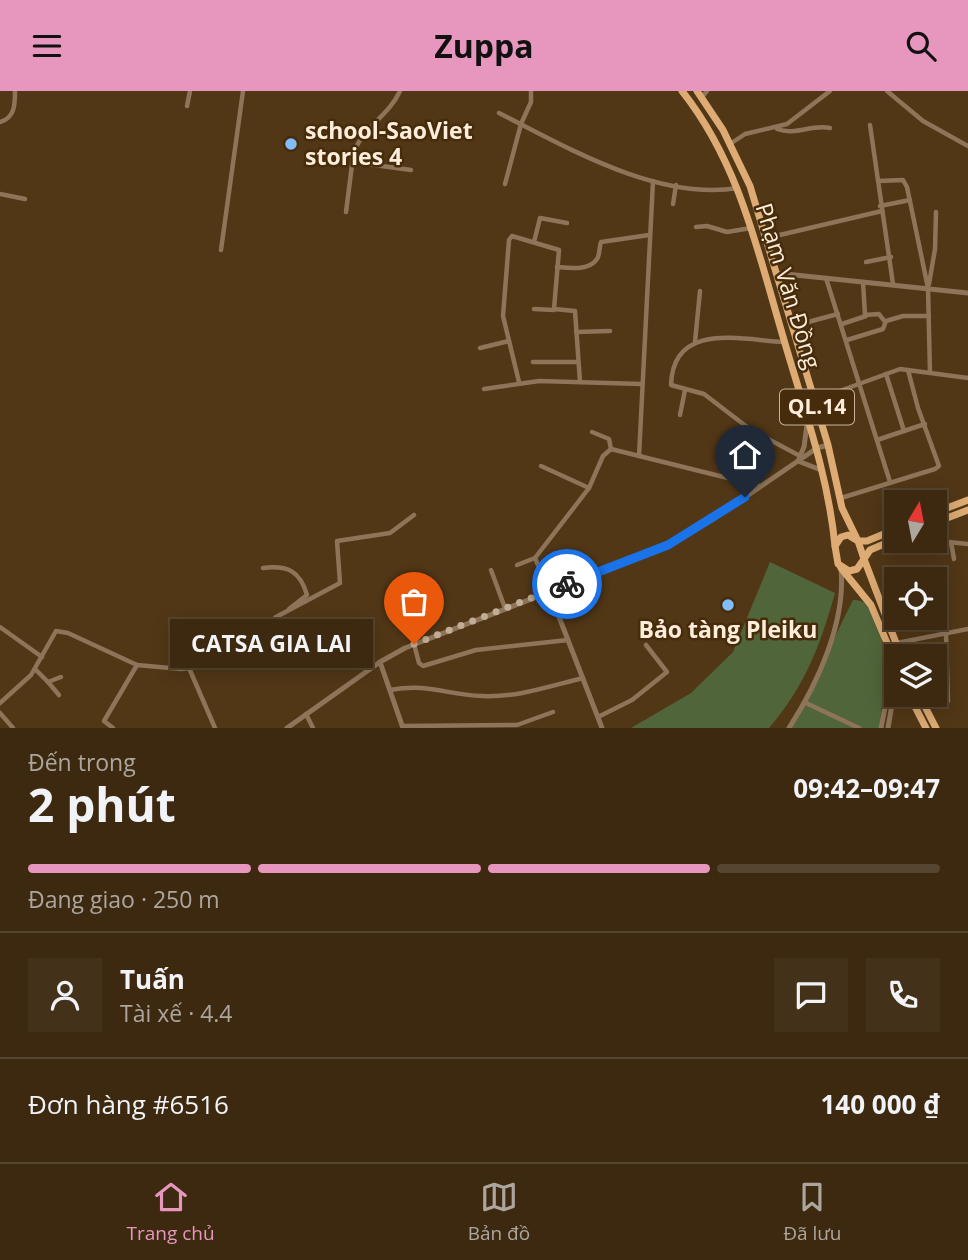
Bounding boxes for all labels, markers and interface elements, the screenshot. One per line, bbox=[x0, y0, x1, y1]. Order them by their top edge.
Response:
text: Zuppa bbox=[434, 24, 534, 67]
icon: menu bbox=[28, 27, 66, 65]
icon: search bbox=[902, 27, 940, 65]
place label: school-SaoViet stories 4 bbox=[305, 114, 473, 172]
marker: school-SaoViet stories 4 bbox=[283, 136, 299, 152]
street label: Phạm Văn Đồng bbox=[749, 199, 830, 373]
road number: QL.14 bbox=[780, 389, 854, 425]
pin bbox=[715, 425, 775, 497]
icon: home bbox=[726, 436, 764, 474]
north arrow bbox=[884, 490, 947, 553]
map controls bbox=[884, 490, 947, 707]
courier bbox=[532, 549, 602, 619]
icon: bike bbox=[548, 565, 586, 603]
button: locate bbox=[884, 567, 947, 630]
pin bbox=[384, 572, 444, 644]
icon: bag bbox=[395, 583, 433, 621]
marker: Bảo tàng Pleiku bbox=[720, 597, 736, 613]
place label: Bảo tàng Pleiku bbox=[639, 613, 817, 645]
callout: CATSA GIA LAI bbox=[169, 619, 372, 669]
text: CATSA GIA LAI bbox=[191, 627, 352, 659]
button: layers bbox=[884, 644, 947, 707]
text: Đến trong bbox=[28, 746, 136, 778]
text: 09:42–09:47 bbox=[793, 770, 940, 806]
text: 2 phút bbox=[28, 773, 176, 835]
text: Đang giao · 250 m bbox=[28, 883, 220, 915]
button: person bbox=[28, 958, 102, 1032]
button: chat bbox=[774, 958, 848, 1032]
button: phone bbox=[866, 958, 940, 1032]
text: Tuấn bbox=[120, 961, 185, 997]
text: Tài xế · 4.4 bbox=[120, 997, 233, 1029]
text: Đơn hàng #6516 bbox=[28, 1086, 229, 1122]
text: 140 000 ₫ bbox=[820, 1086, 940, 1122]
tab: Trang chủ bbox=[127, 1178, 215, 1246]
tab: Bản đồ bbox=[468, 1178, 530, 1246]
tab: Đã lưu bbox=[783, 1178, 841, 1246]

